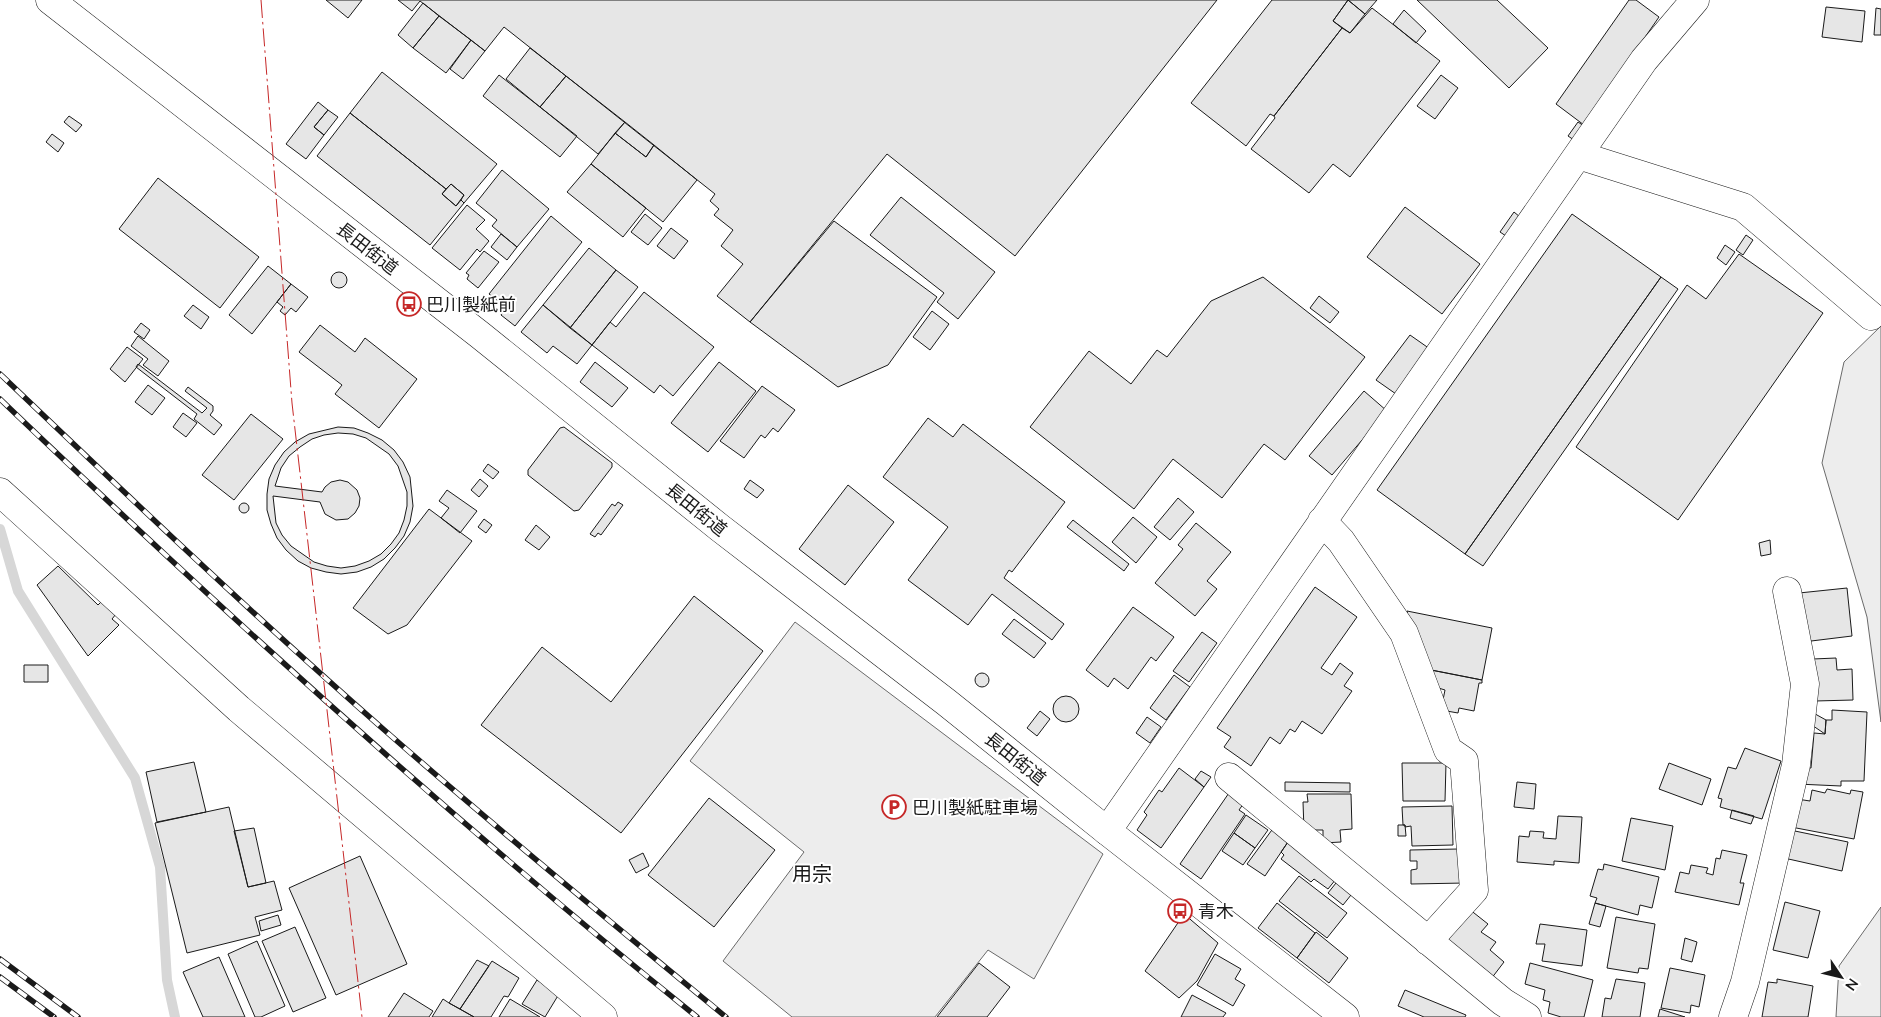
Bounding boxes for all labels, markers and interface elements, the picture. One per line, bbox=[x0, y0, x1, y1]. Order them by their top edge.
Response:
street label: 長田街道 bbox=[333, 217, 403, 279]
bus stop icon: 巴川製紙前 bbox=[396, 291, 422, 317]
place label: 巴川製紙前 bbox=[426, 293, 516, 315]
street label: 長田街道 bbox=[662, 478, 732, 540]
street label: 長田街道 bbox=[981, 727, 1051, 789]
parking icon: 巴川製紙駐車場 bbox=[881, 794, 907, 820]
place label: 巴川製紙駐車場 bbox=[912, 796, 1038, 818]
district label: 用宗 bbox=[792, 861, 832, 885]
bus stop icon: 青木 bbox=[1167, 898, 1193, 924]
place label: 青木 bbox=[1198, 900, 1234, 922]
north arrow bbox=[1816, 952, 1866, 1002]
text: N bbox=[1842, 975, 1862, 994]

